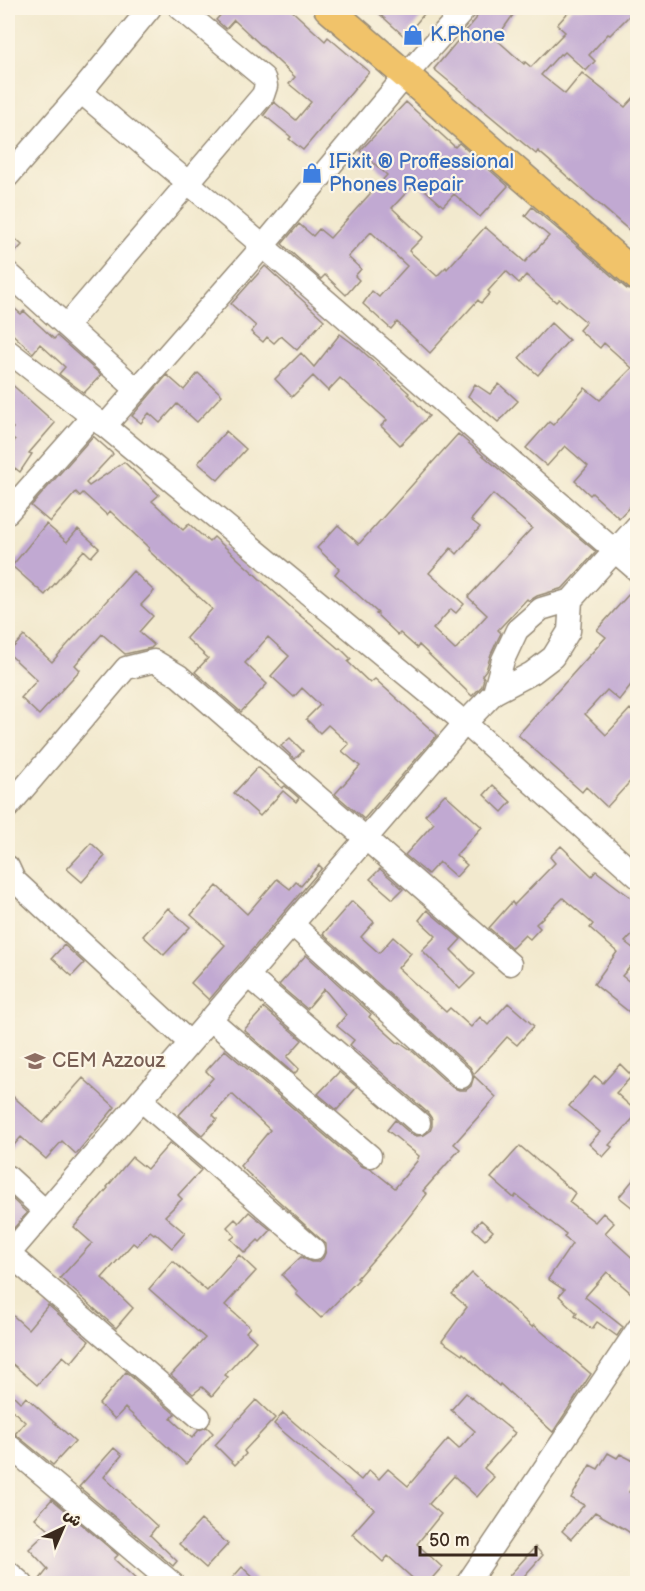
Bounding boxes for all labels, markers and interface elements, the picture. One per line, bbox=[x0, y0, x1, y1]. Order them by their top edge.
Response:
shop icon: K.Phone bbox=[401, 23, 425, 47]
place label: K.Phone bbox=[430, 23, 505, 47]
place label: IFixit ® Proffessional Phones Repair bbox=[329, 150, 514, 197]
shop icon: IFixit ® Proffessional Phones Repair bbox=[300, 161, 324, 185]
school or university icon: CEM Azzouz bbox=[23, 1049, 47, 1073]
place label: CEM Azzouz bbox=[52, 1049, 165, 1073]
north arrow bbox=[33, 1498, 93, 1558]
text: ش bbox=[59, 1505, 85, 1531]
scale bar bbox=[420, 1519, 536, 1557]
text: 50 m bbox=[429, 1530, 470, 1551]

